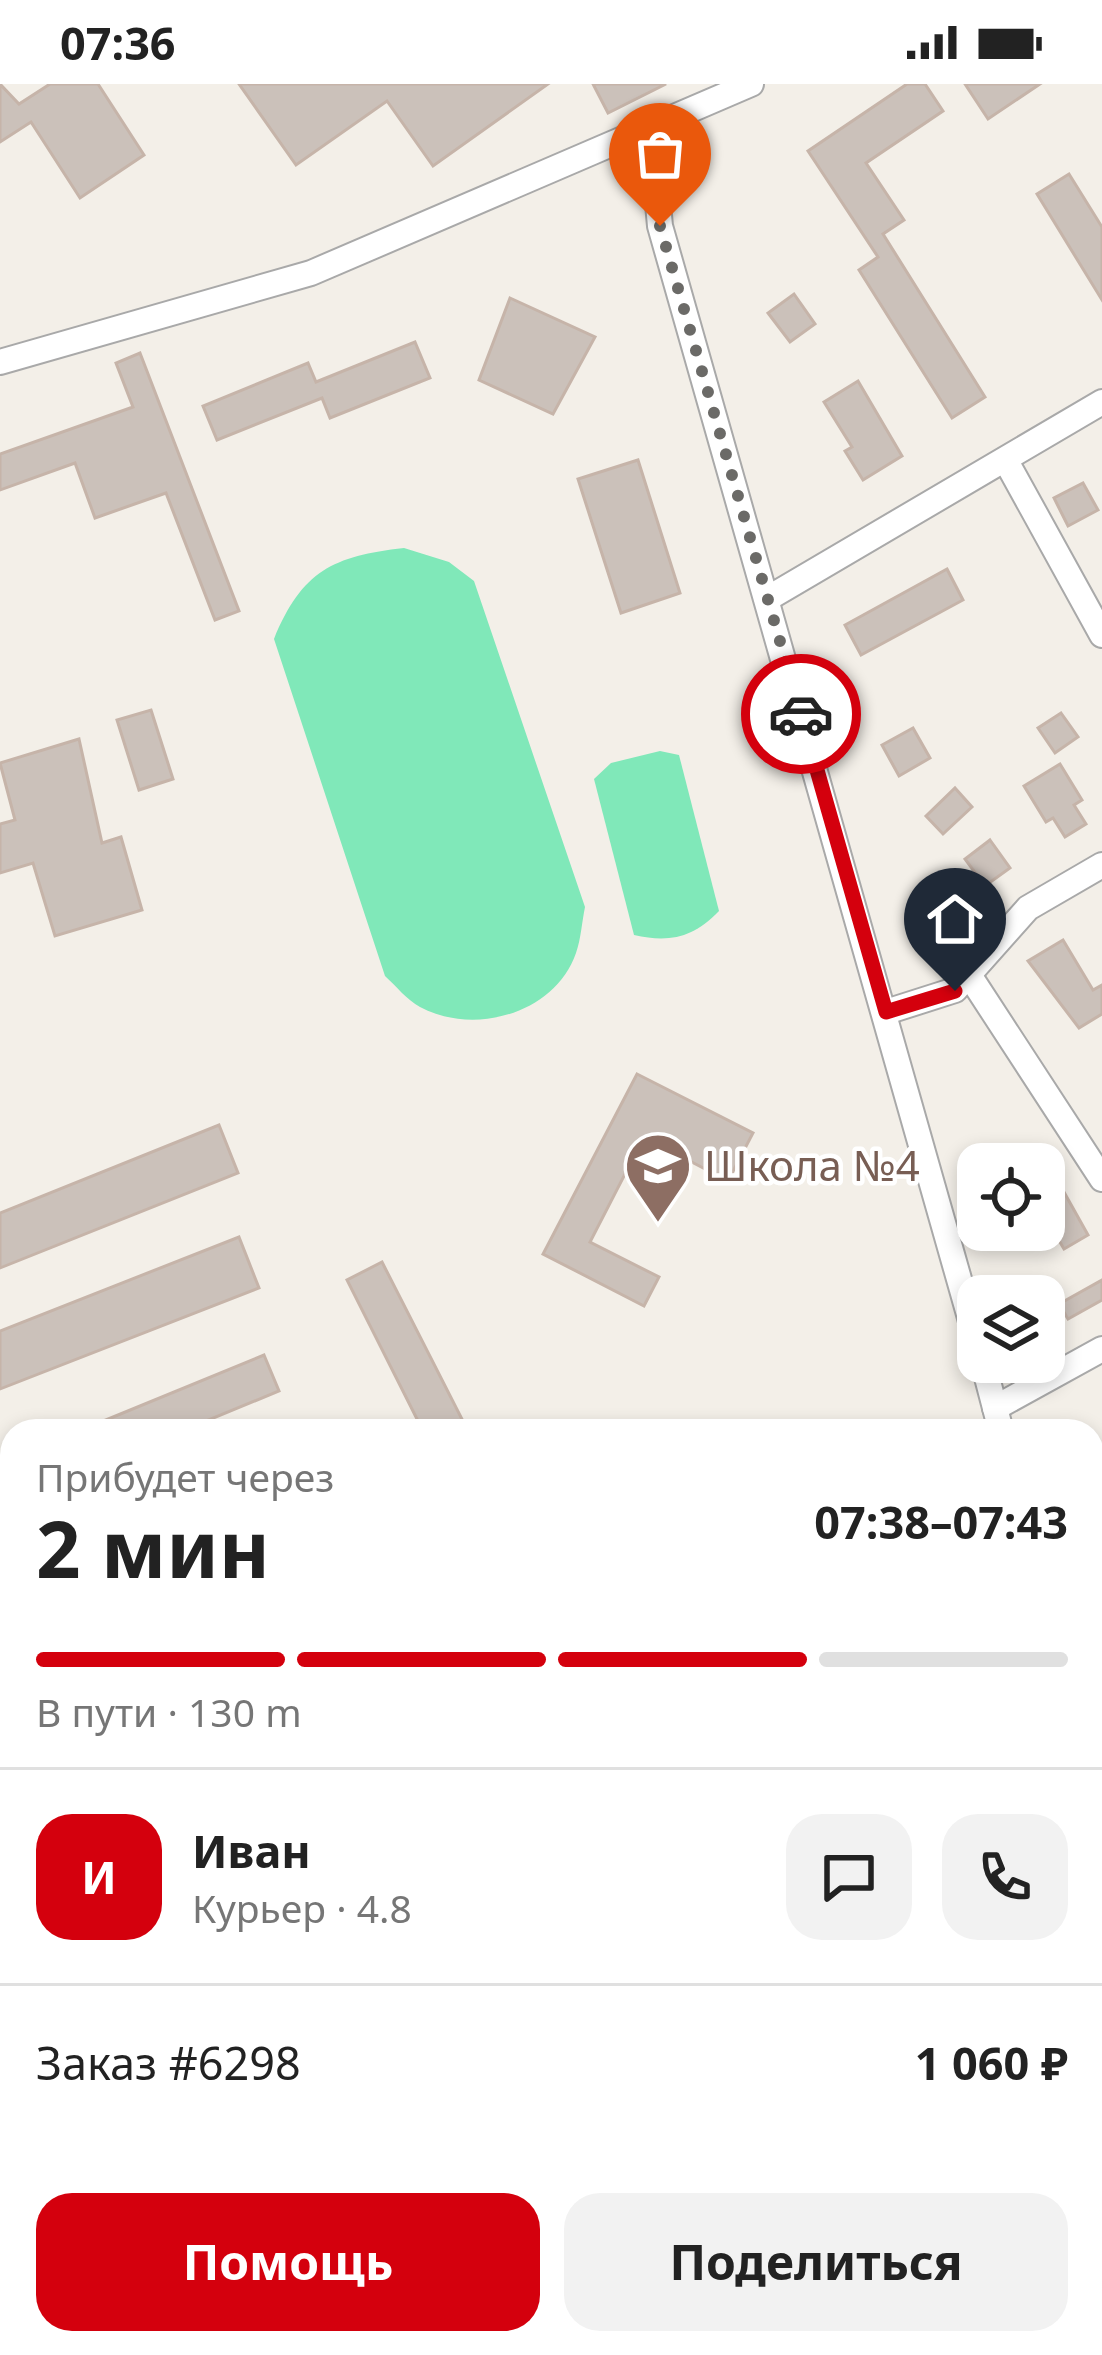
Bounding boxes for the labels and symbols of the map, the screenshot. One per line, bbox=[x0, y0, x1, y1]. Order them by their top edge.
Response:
pin bbox=[609, 103, 711, 226]
courier bbox=[741, 654, 861, 774]
pin bbox=[904, 868, 1006, 991]
school or university icon: Школа №4 bbox=[623, 1131, 693, 1225]
place label: Школа №4 bbox=[704, 1136, 920, 1193]

